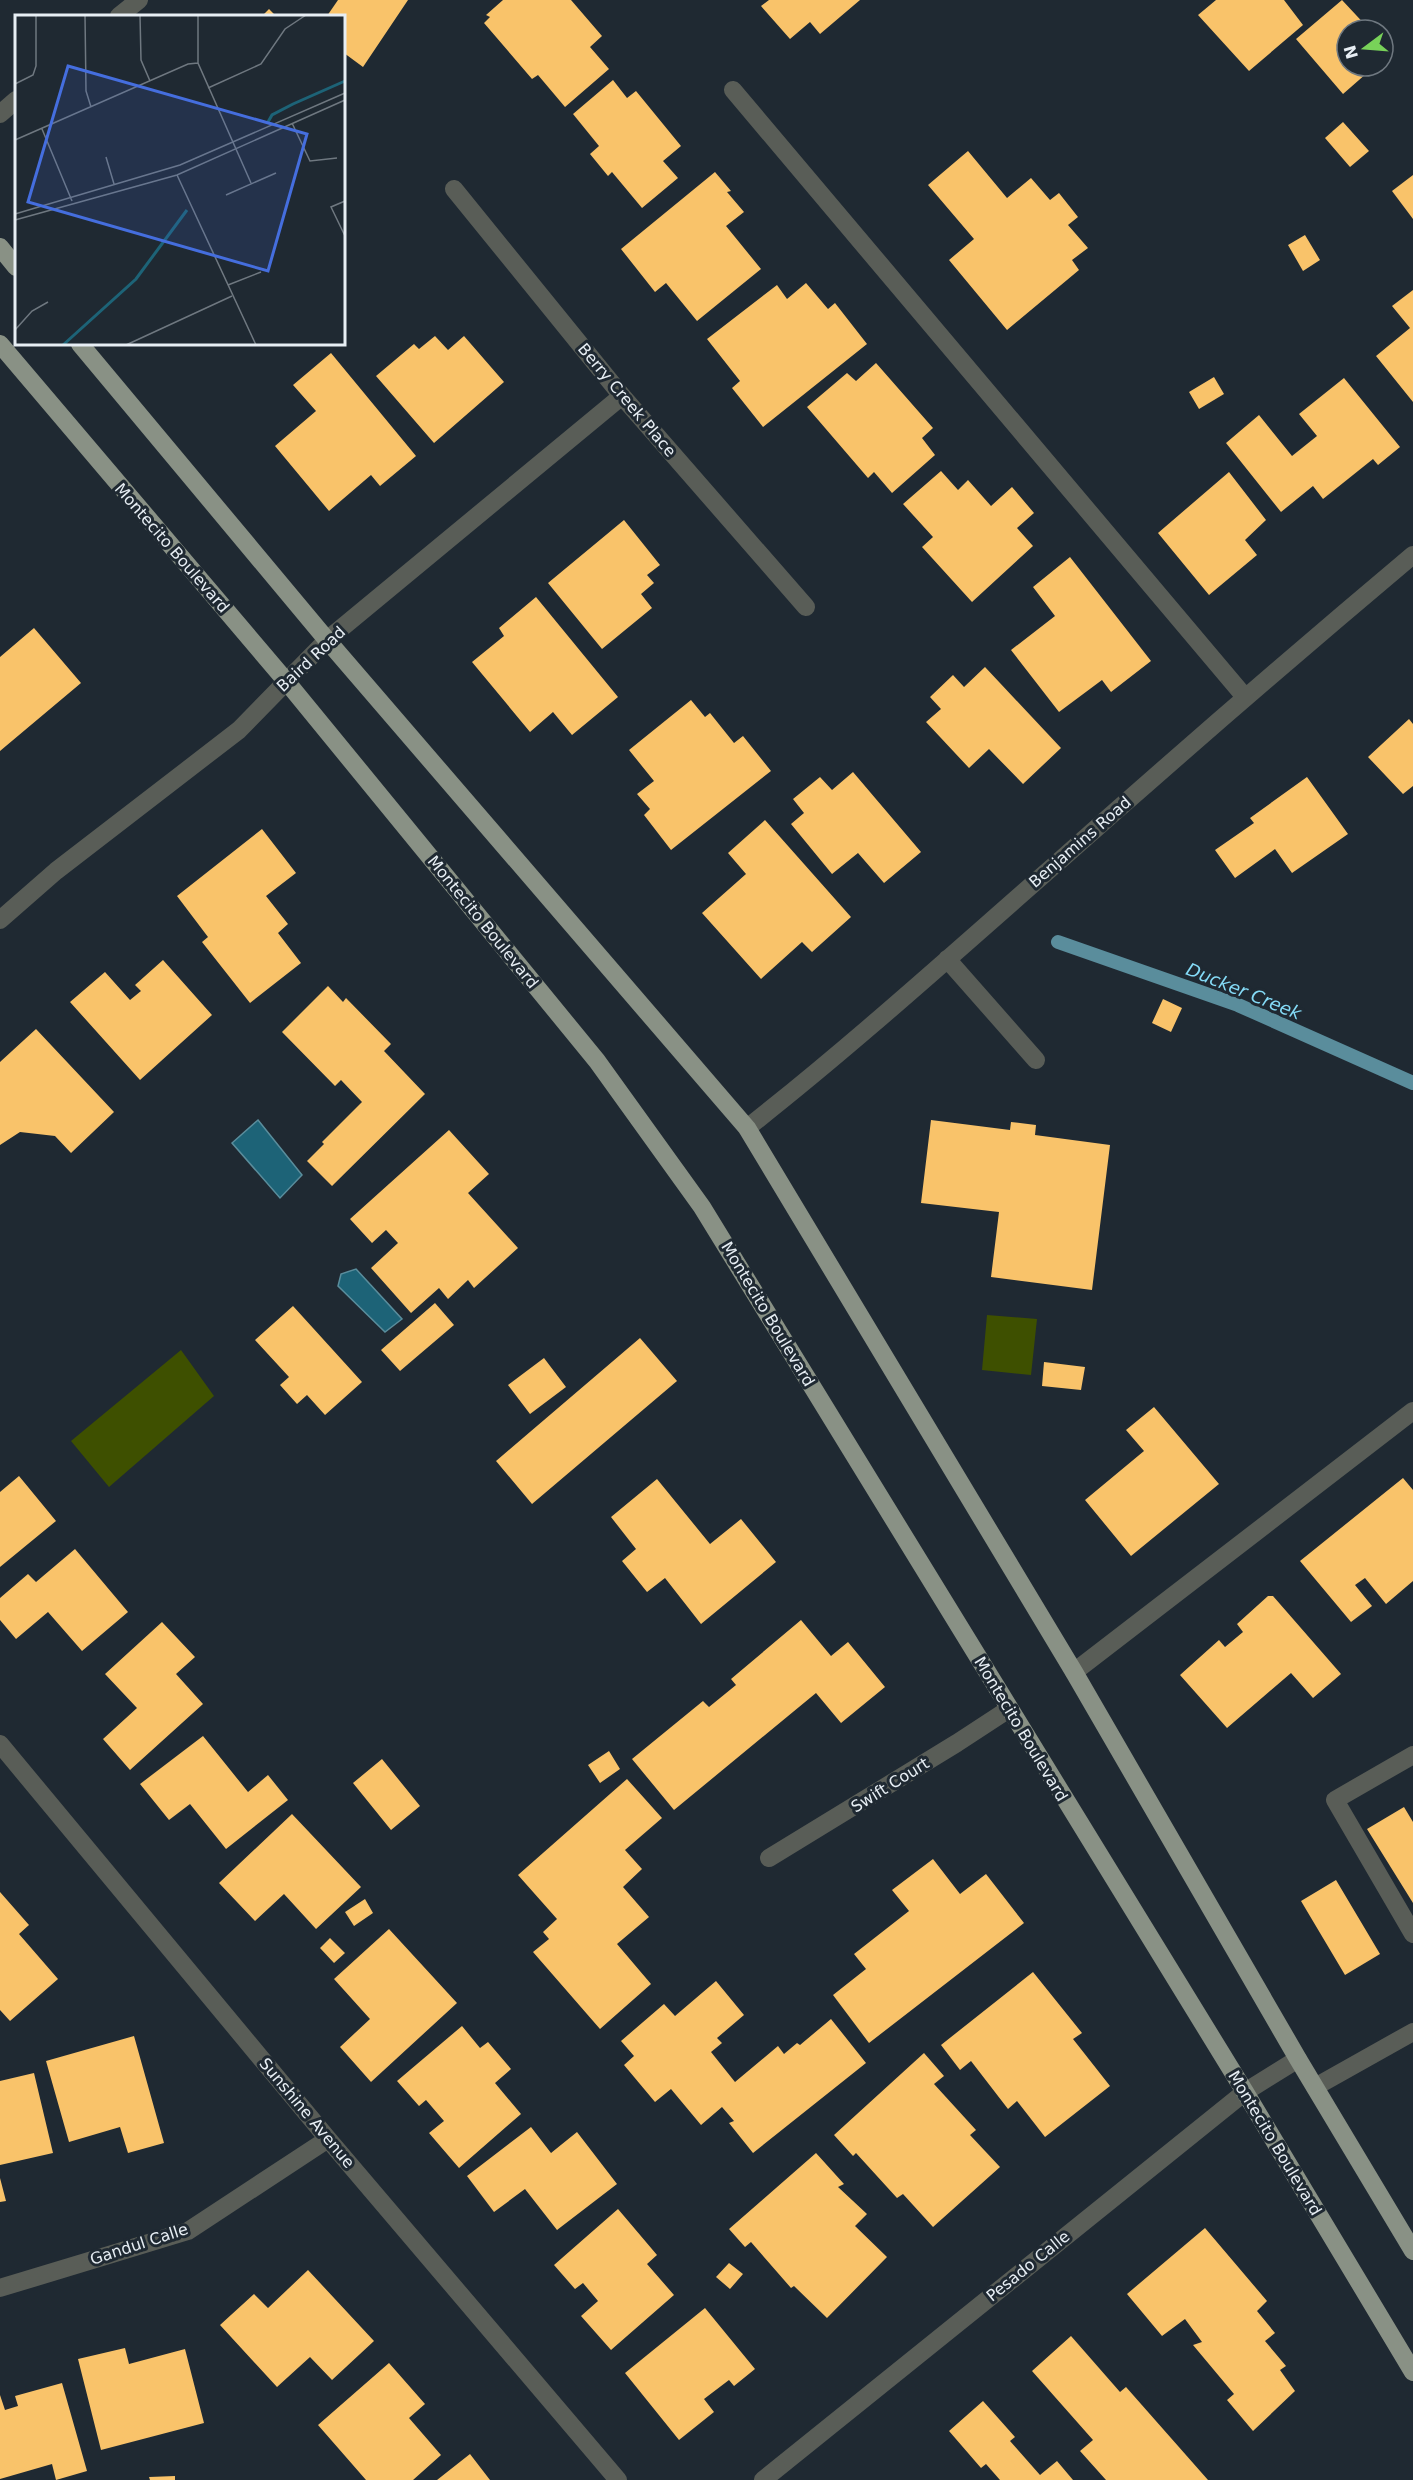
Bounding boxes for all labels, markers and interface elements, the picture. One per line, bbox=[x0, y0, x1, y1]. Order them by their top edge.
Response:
inset map bbox=[15, 15, 345, 345]
north arrow bbox=[1335, 18, 1395, 78]
text: N bbox=[1340, 43, 1362, 61]
street label: Berry Creek Place bbox=[574, 339, 680, 461]
street label: Montecito Boulevard bbox=[111, 479, 233, 617]
street label: Baird Road bbox=[273, 622, 349, 696]
street label: Benjamins Road bbox=[1025, 793, 1135, 891]
street label: Montecito Boulevard bbox=[424, 852, 542, 992]
water label: Ducker Creek bbox=[1183, 958, 1306, 1024]
street label: Montecito Boulevard bbox=[717, 1238, 819, 1390]
street label: Montecito Boulevard bbox=[970, 1653, 1072, 1805]
street label: Swift Court bbox=[847, 1754, 933, 1816]
street label: Sunshine Avenue bbox=[255, 2054, 359, 2172]
street label: Montecito Boulevard bbox=[1224, 2067, 1326, 2219]
street label: Gandul Calle bbox=[88, 2219, 190, 2269]
street label: Pesado Calle bbox=[982, 2227, 1074, 2305]

